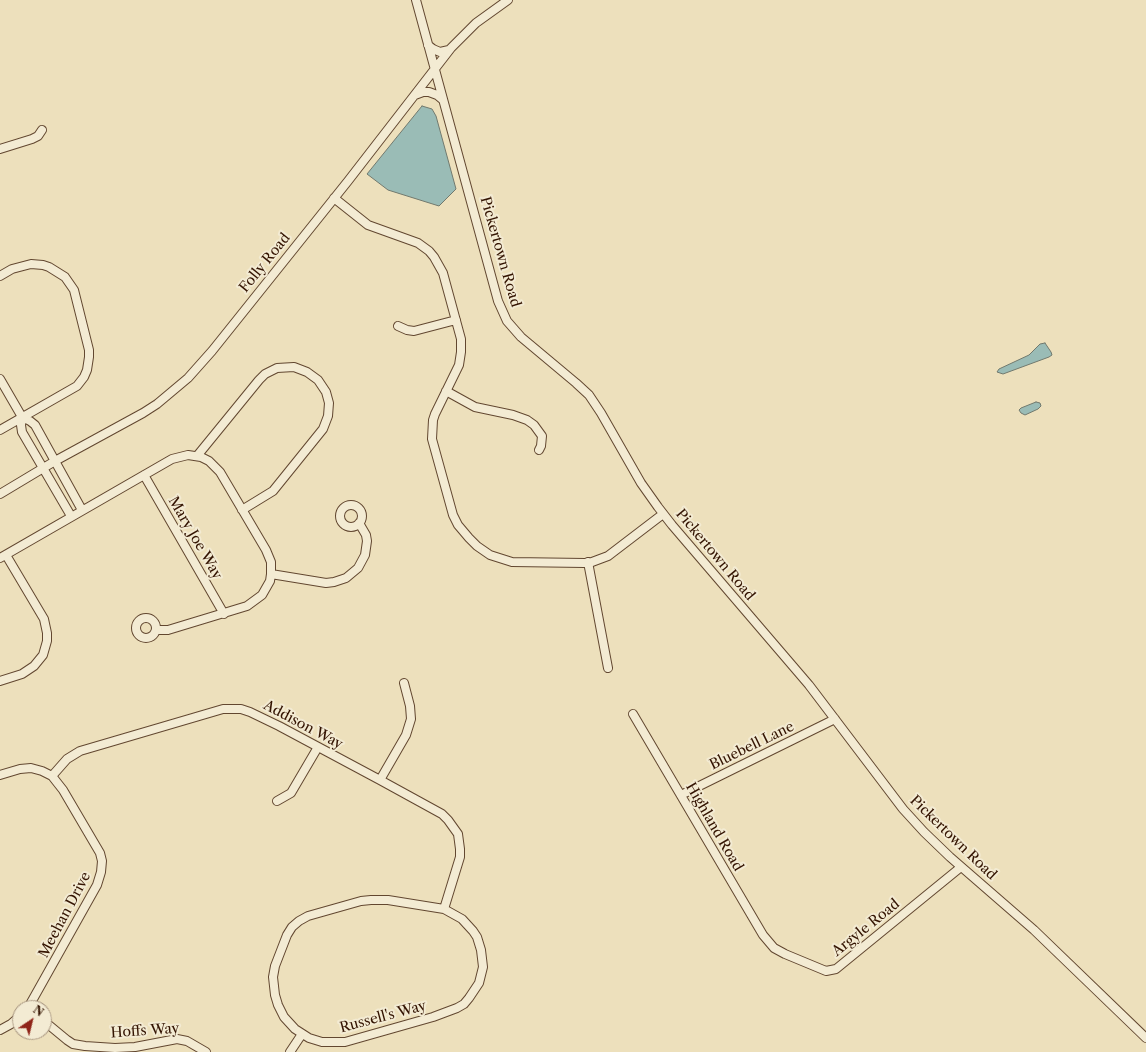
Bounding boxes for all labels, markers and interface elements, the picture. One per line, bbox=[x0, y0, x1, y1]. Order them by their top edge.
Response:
street label: Pickertown Road bbox=[476, 195, 524, 309]
street label: Folly Road bbox=[236, 230, 294, 296]
street label: Mary Joe Way bbox=[165, 494, 225, 582]
street label: Pickertown Road bbox=[672, 506, 758, 604]
street label: Addison Way bbox=[260, 697, 346, 753]
street label: Bluebell Lane bbox=[707, 718, 797, 774]
street label: Highland Road bbox=[682, 780, 746, 874]
street label: Pickertown Road bbox=[906, 792, 1000, 884]
street label: Meehan Drive bbox=[35, 869, 95, 961]
street label: Argyle Road bbox=[829, 896, 903, 960]
street label: Russell's Way bbox=[338, 997, 428, 1037]
north arrow bbox=[12, 1000, 52, 1040]
text: N bbox=[30, 1003, 46, 1019]
street label: Hoffs Way bbox=[110, 1020, 180, 1042]

